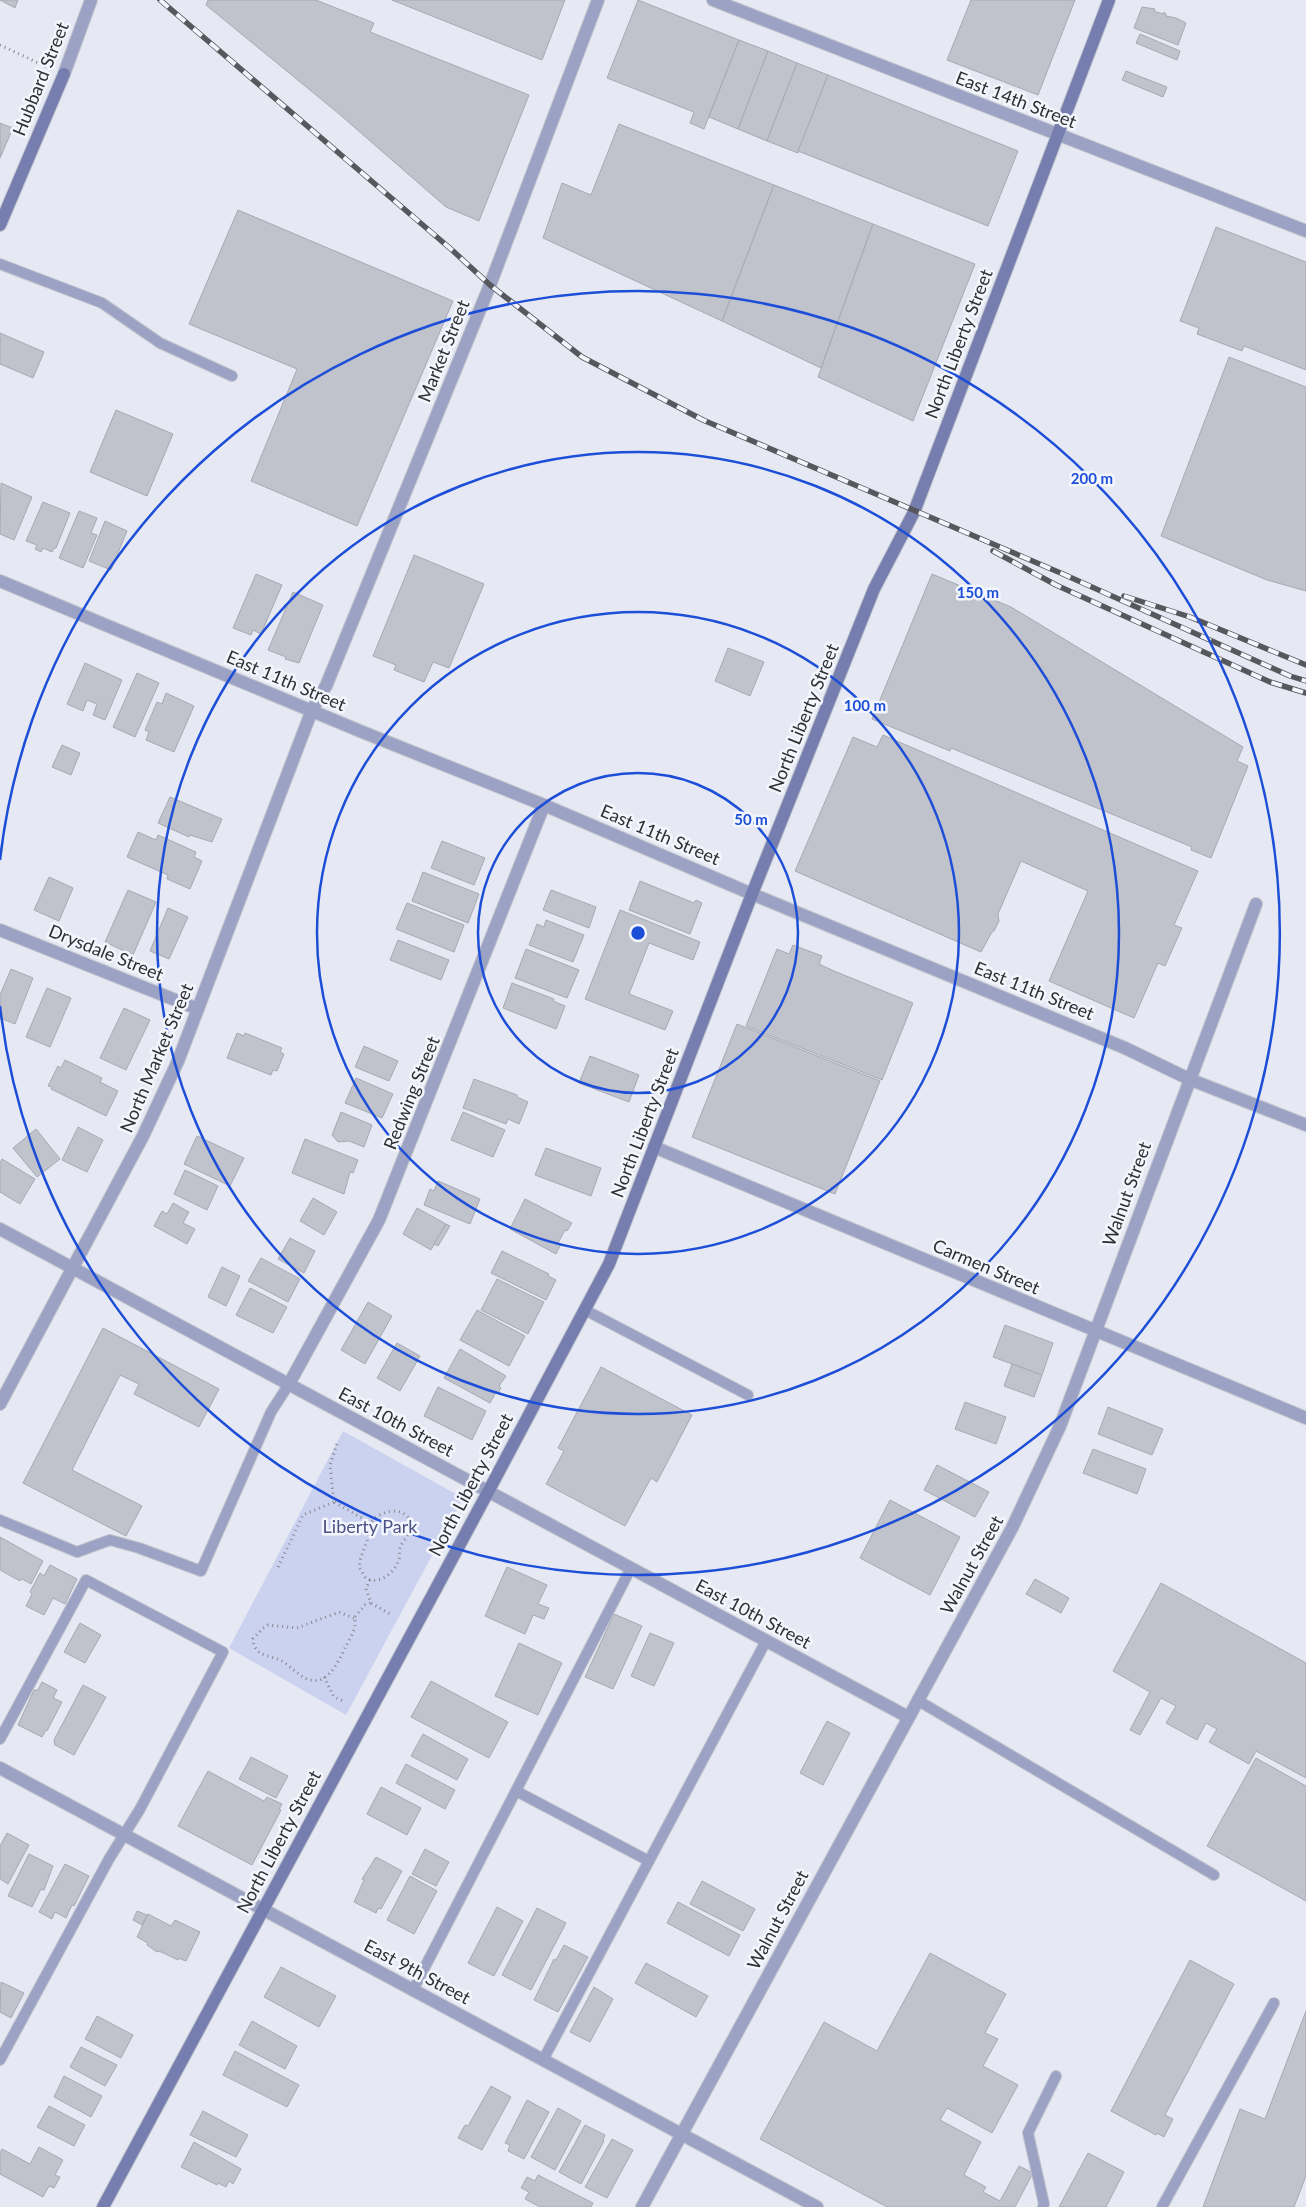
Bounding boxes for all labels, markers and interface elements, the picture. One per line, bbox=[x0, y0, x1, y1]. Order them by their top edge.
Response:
street label: Hubbard Street bbox=[7, 18, 73, 139]
street label: East 14th Street bbox=[953, 66, 1080, 132]
street label: North Liberty Street bbox=[919, 265, 997, 421]
street label: Market Street bbox=[413, 296, 474, 405]
text: 200 m bbox=[1071, 469, 1113, 487]
text: 150 m bbox=[957, 583, 999, 601]
street label: North Liberty Street bbox=[763, 640, 843, 795]
street label: East 11th Street bbox=[223, 645, 350, 715]
text: 100 m bbox=[844, 696, 886, 714]
street label: East 11th Street bbox=[597, 799, 724, 869]
text: 50 m bbox=[734, 810, 768, 828]
street label: Drysdale Street bbox=[46, 919, 167, 985]
centre of rings bbox=[629, 924, 647, 942]
street label: East 11th Street bbox=[971, 956, 1098, 1024]
street label: North Market Street bbox=[115, 979, 198, 1135]
street label: Redwing Street bbox=[378, 1032, 444, 1152]
street label: North Liberty Street bbox=[605, 1044, 683, 1200]
street label: Walnut Street bbox=[1097, 1138, 1155, 1249]
street label: Carmen Street bbox=[930, 1234, 1044, 1299]
street label: East 10th Street bbox=[335, 1381, 458, 1461]
street label: North Liberty Street bbox=[423, 1409, 517, 1560]
street label: Walnut Street bbox=[935, 1511, 1008, 1618]
park label: Liberty Park bbox=[323, 1515, 418, 1537]
street label: East 10th Street bbox=[692, 1573, 815, 1653]
street label: North Liberty Street bbox=[231, 1766, 325, 1917]
street label: Walnut Street bbox=[742, 1866, 813, 1973]
street label: East 9th Street bbox=[361, 1934, 475, 2009]

